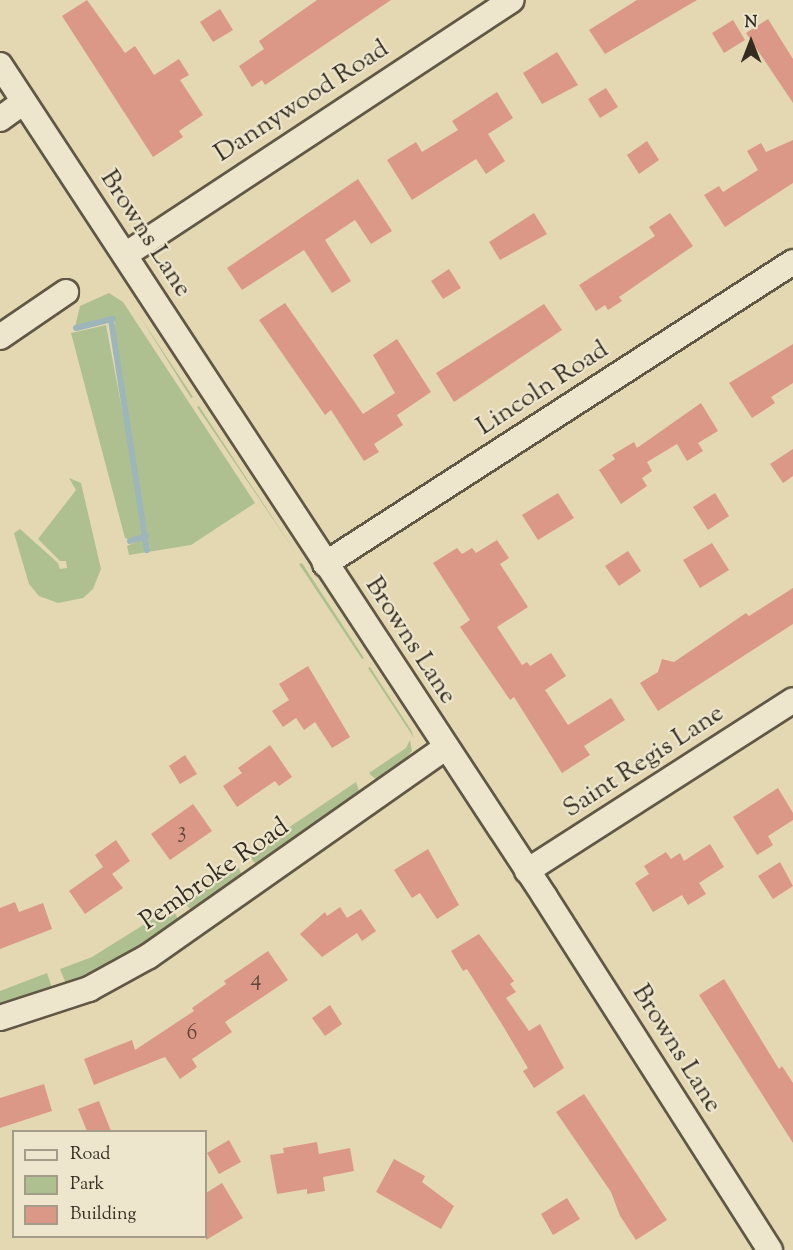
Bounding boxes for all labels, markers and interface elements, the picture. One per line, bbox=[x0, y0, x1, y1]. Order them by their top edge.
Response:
north arrow bbox=[721, 12, 781, 72]
text: N bbox=[745, 12, 757, 35]
street label: Dannywood Road bbox=[209, 34, 395, 170]
street label: Browns Lane bbox=[92, 165, 198, 303]
street label: Lincoln Road bbox=[471, 335, 615, 443]
street label: Browns Lane bbox=[357, 572, 463, 710]
street label: Saint Regis Lane bbox=[558, 698, 730, 826]
street label: Pembroke Road bbox=[134, 812, 296, 938]
house number: 3 bbox=[178, 820, 186, 846]
house number: 4 bbox=[250, 968, 262, 994]
street label: Browns Lane bbox=[624, 979, 728, 1119]
house number: 6 bbox=[187, 1022, 197, 1048]
legend bbox=[12, 1130, 207, 1238]
text: Road bbox=[70, 1142, 110, 1168]
text: Park bbox=[70, 1172, 104, 1198]
text: Building bbox=[70, 1202, 136, 1228]

